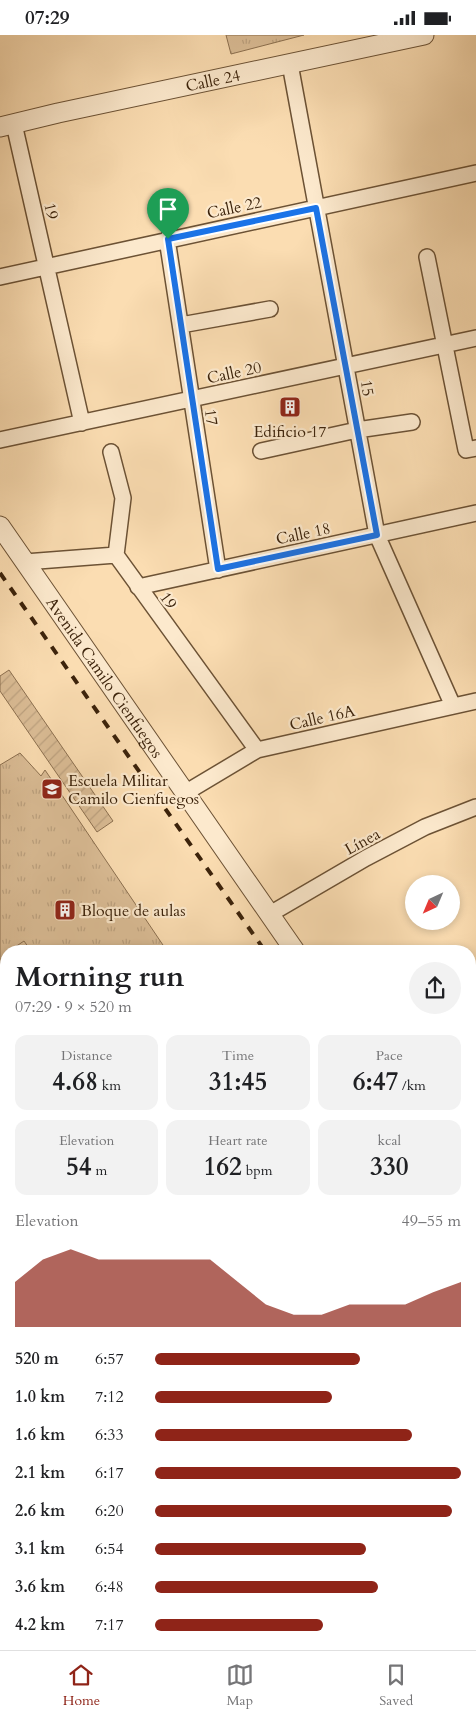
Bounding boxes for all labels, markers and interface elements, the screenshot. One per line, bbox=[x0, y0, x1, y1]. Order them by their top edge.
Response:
text: 07:29 bbox=[25, 5, 69, 31]
street label: Calle 24 bbox=[184, 64, 242, 97]
pin bbox=[147, 188, 189, 239]
street label: Calle 22 bbox=[205, 191, 264, 224]
icon: arrive bbox=[154, 195, 182, 223]
street label: 19 bbox=[38, 201, 64, 222]
street label: Calle 20 bbox=[205, 356, 264, 389]
street label: 15 bbox=[355, 378, 379, 398]
building icon: Edificio 17 bbox=[278, 395, 302, 419]
street label: 17 bbox=[199, 407, 223, 427]
place label: Edificio 17 bbox=[253, 421, 327, 443]
street label: Calle 18 bbox=[274, 517, 333, 550]
street label: 19 bbox=[154, 587, 182, 614]
street label: Avenida Camilo Cienfuegos bbox=[41, 593, 168, 763]
street label: Calle 16A bbox=[287, 700, 358, 736]
place label: Escuela Militar Camilo Cienfuegos bbox=[68, 770, 199, 810]
school or university icon: Escuela Militar Camilo Cienfuegos bbox=[40, 777, 64, 801]
street label: Línea bbox=[341, 823, 384, 861]
north arrow bbox=[405, 875, 460, 930]
map controls bbox=[405, 875, 460, 930]
building icon: Bloque de aulas bbox=[53, 898, 77, 922]
place label: Bloque de aulas bbox=[81, 900, 186, 922]
text: Morning run bbox=[15, 958, 184, 996]
button: share bbox=[409, 962, 461, 1014]
text: 07:29 · 9 × 520 m bbox=[15, 996, 132, 1018]
text: Distance bbox=[61, 1046, 112, 1065]
text: Time bbox=[222, 1046, 254, 1065]
text: Pace bbox=[376, 1046, 403, 1065]
text: 4.68 bbox=[52, 1065, 98, 1099]
text: 31:45 bbox=[209, 1065, 267, 1099]
text: 6:47 bbox=[353, 1065, 398, 1099]
text: km bbox=[98, 1076, 121, 1095]
text: /km bbox=[398, 1076, 426, 1095]
text: Elevation bbox=[59, 1131, 114, 1150]
text: Heart rate bbox=[208, 1131, 268, 1150]
text: kcal bbox=[378, 1131, 401, 1150]
text: 54 bbox=[66, 1150, 92, 1184]
text: 162 bbox=[203, 1150, 242, 1184]
text: 330 bbox=[370, 1150, 409, 1184]
text: m bbox=[92, 1161, 107, 1180]
text: bpm bbox=[242, 1161, 272, 1180]
text: Elevation bbox=[15, 1210, 79, 1232]
text: 49–55 m bbox=[402, 1210, 461, 1232]
text: 520 m bbox=[15, 1348, 59, 1370]
text: 6:57 bbox=[95, 1348, 124, 1370]
text: 1.0 km bbox=[15, 1386, 65, 1408]
text: 7:12 bbox=[95, 1386, 124, 1408]
text: 1.6 km bbox=[15, 1424, 65, 1446]
text: 6:33 bbox=[95, 1424, 124, 1446]
text: 2.1 km bbox=[15, 1462, 65, 1484]
text: 6:17 bbox=[95, 1462, 124, 1484]
text: 2.6 km bbox=[15, 1500, 65, 1522]
text: 6:20 bbox=[95, 1500, 124, 1522]
text: 3.1 km bbox=[15, 1538, 65, 1560]
text: 6:54 bbox=[95, 1538, 124, 1560]
text: 3.6 km bbox=[15, 1576, 65, 1598]
text: 6:48 bbox=[95, 1576, 124, 1598]
text: 4.2 km bbox=[15, 1614, 65, 1636]
text: 7:17 bbox=[95, 1614, 124, 1636]
tab: Home bbox=[63, 1661, 100, 1710]
tab: Map bbox=[226, 1661, 254, 1710]
tab: Saved bbox=[379, 1661, 413, 1710]

